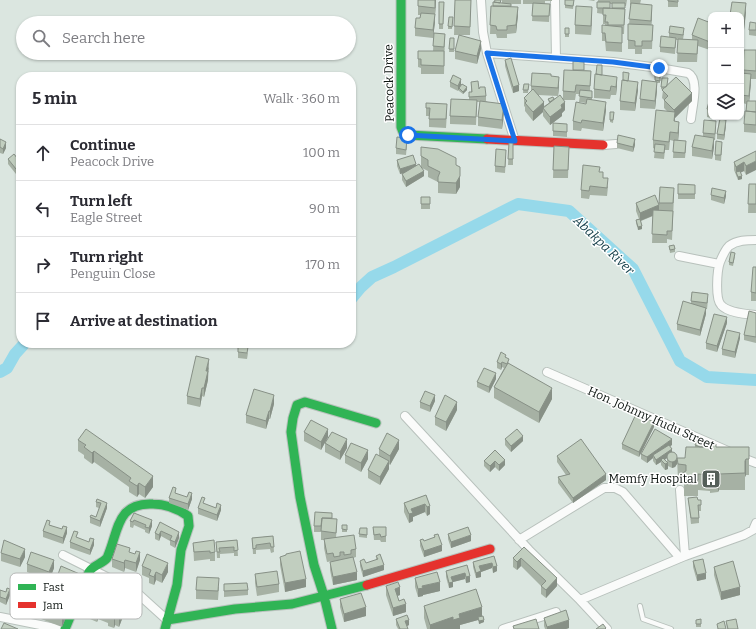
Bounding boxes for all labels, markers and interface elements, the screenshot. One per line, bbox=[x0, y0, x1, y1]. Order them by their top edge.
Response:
map controls bbox=[708, 12, 744, 120]
button: + bbox=[708, 12, 744, 48]
search box bbox=[16, 16, 356, 60]
icon: search bbox=[30, 27, 52, 49]
text: Search here bbox=[62, 29, 145, 47]
street label: Peacock Drive bbox=[381, 44, 397, 122]
button: − bbox=[708, 48, 744, 84]
route end bbox=[650, 59, 668, 77]
button: layers bbox=[708, 84, 744, 120]
text: 5 min bbox=[32, 88, 77, 109]
text: Walk · 360 m bbox=[263, 91, 340, 106]
route start bbox=[399, 126, 417, 144]
text: Continue bbox=[70, 136, 136, 154]
icon: ahead bbox=[32, 142, 54, 164]
text: 100 m bbox=[303, 145, 340, 160]
text: Peacock Drive bbox=[70, 154, 154, 169]
text: Turn left bbox=[70, 192, 132, 210]
icon: left bbox=[32, 198, 54, 220]
text: 90 m bbox=[309, 201, 340, 216]
text: Eagle Street bbox=[70, 210, 142, 225]
water label: Abakpa River bbox=[570, 212, 638, 278]
text: Turn right bbox=[70, 248, 143, 266]
icon: right bbox=[32, 254, 54, 276]
text: 170 m bbox=[305, 257, 340, 272]
text: Penguin Close bbox=[70, 266, 155, 281]
icon: arrive bbox=[32, 310, 54, 332]
text: Arrive at destination bbox=[70, 312, 217, 330]
street label: Hon. Johnny Ifudu Street bbox=[585, 384, 717, 453]
building icon: Memfy Hospital bbox=[700, 468, 722, 490]
place label: Memfy Hospital bbox=[609, 472, 698, 486]
legend bbox=[10, 573, 142, 619]
text: Fast bbox=[43, 581, 64, 594]
text: Jam bbox=[42, 599, 63, 612]

